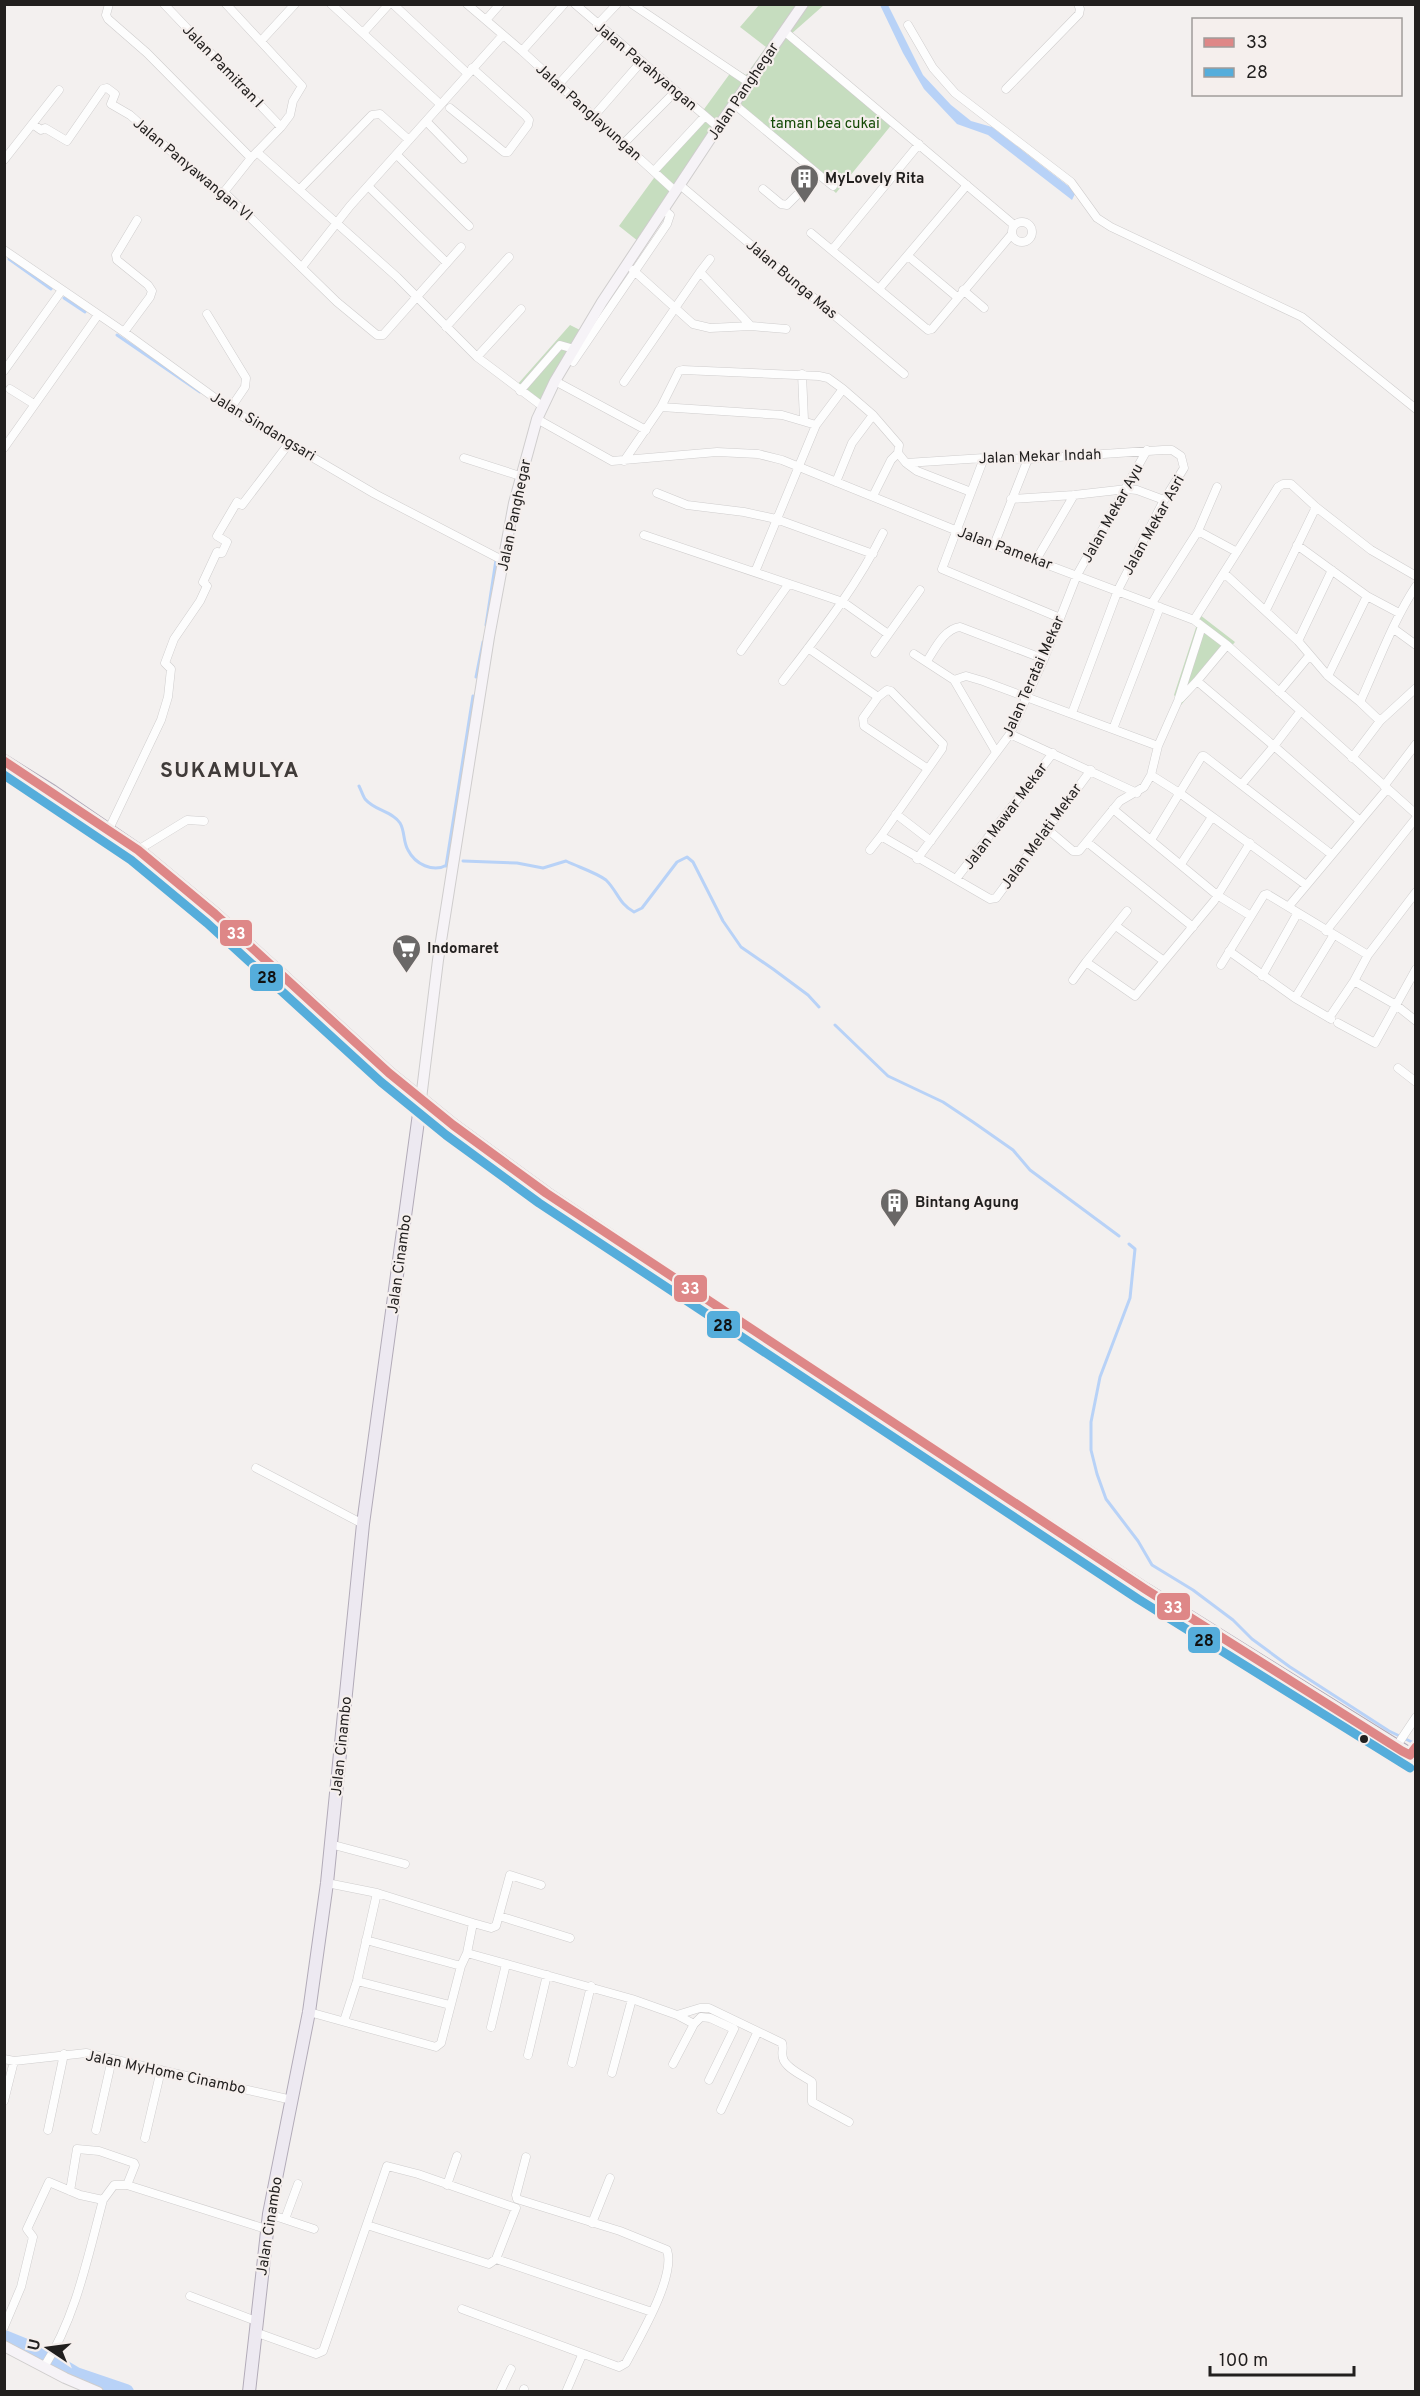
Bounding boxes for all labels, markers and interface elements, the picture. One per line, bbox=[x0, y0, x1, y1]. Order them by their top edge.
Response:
legend bbox=[1192, 18, 1402, 96]
street label: Jalan Parahyangan bbox=[590, 19, 700, 116]
street label: Jalan Pamitran I bbox=[177, 21, 267, 113]
text: 33 bbox=[1246, 32, 1268, 55]
street label: Jalan Panghegar bbox=[705, 39, 784, 144]
street label: Jalan Panglayungan bbox=[531, 60, 645, 166]
text: 28 bbox=[1246, 62, 1268, 85]
street label: Jalan Panyawangan VI bbox=[128, 115, 256, 226]
park label: taman bea cukai bbox=[770, 115, 880, 134]
building icon: MyLovely Rita bbox=[788, 162, 820, 204]
place label: MyLovely Rita bbox=[825, 170, 924, 189]
street label: Jalan Bunga Mas bbox=[741, 236, 841, 324]
street label: Jalan Sindangsari bbox=[206, 388, 318, 466]
street label: Jalan Mekar Indah bbox=[978, 446, 1102, 469]
street label: Jalan Panghegar bbox=[494, 457, 537, 573]
street label: Jalan Mekar Ayu bbox=[1078, 461, 1148, 567]
street label: Jalan Mekar Asri bbox=[1119, 472, 1190, 579]
street label: Jalan Pamekar bbox=[954, 523, 1055, 575]
street label: Jalan Teratai Mekar bbox=[999, 613, 1070, 740]
district label: SUKAMULYA bbox=[160, 758, 300, 785]
street label: Jalan Mawar Mekar bbox=[960, 760, 1053, 874]
street label: Jalan Melati Mekar bbox=[997, 780, 1087, 894]
line badge: 33 bbox=[219, 919, 253, 947]
text: 33 bbox=[226, 925, 246, 945]
supermarket icon: Indomaret bbox=[390, 932, 422, 974]
place label: Indomaret bbox=[427, 940, 499, 959]
line badge: 28 bbox=[249, 963, 284, 992]
text: 28 bbox=[257, 969, 277, 989]
building icon: Bintang Agung bbox=[878, 1186, 910, 1228]
place label: Bintang Agung bbox=[915, 1194, 1019, 1213]
street label: Jalan Cinambo bbox=[384, 1213, 417, 1315]
line badge: 33 bbox=[673, 1274, 708, 1303]
text: 33 bbox=[680, 1280, 700, 1300]
line badge: 28 bbox=[706, 1310, 741, 1339]
text: 28 bbox=[713, 1317, 733, 1337]
line badge: 33 bbox=[1156, 1592, 1191, 1621]
text: 33 bbox=[1163, 1599, 1183, 1619]
line badge: 28 bbox=[1187, 1626, 1221, 1654]
text: 28 bbox=[1194, 1632, 1214, 1652]
street label: Jalan Cinambo bbox=[328, 1695, 357, 1797]
unlabelled marker bbox=[1358, 1733, 1370, 1745]
street label: Jalan MyHome Cinambo bbox=[84, 2047, 248, 2100]
street label: Jalan Cinambo bbox=[253, 2175, 288, 2277]
north arrow bbox=[18, 2318, 78, 2378]
text: U bbox=[24, 2337, 46, 2353]
scale bar bbox=[1210, 2339, 1354, 2377]
text: 100 m bbox=[1219, 2350, 1268, 2373]

